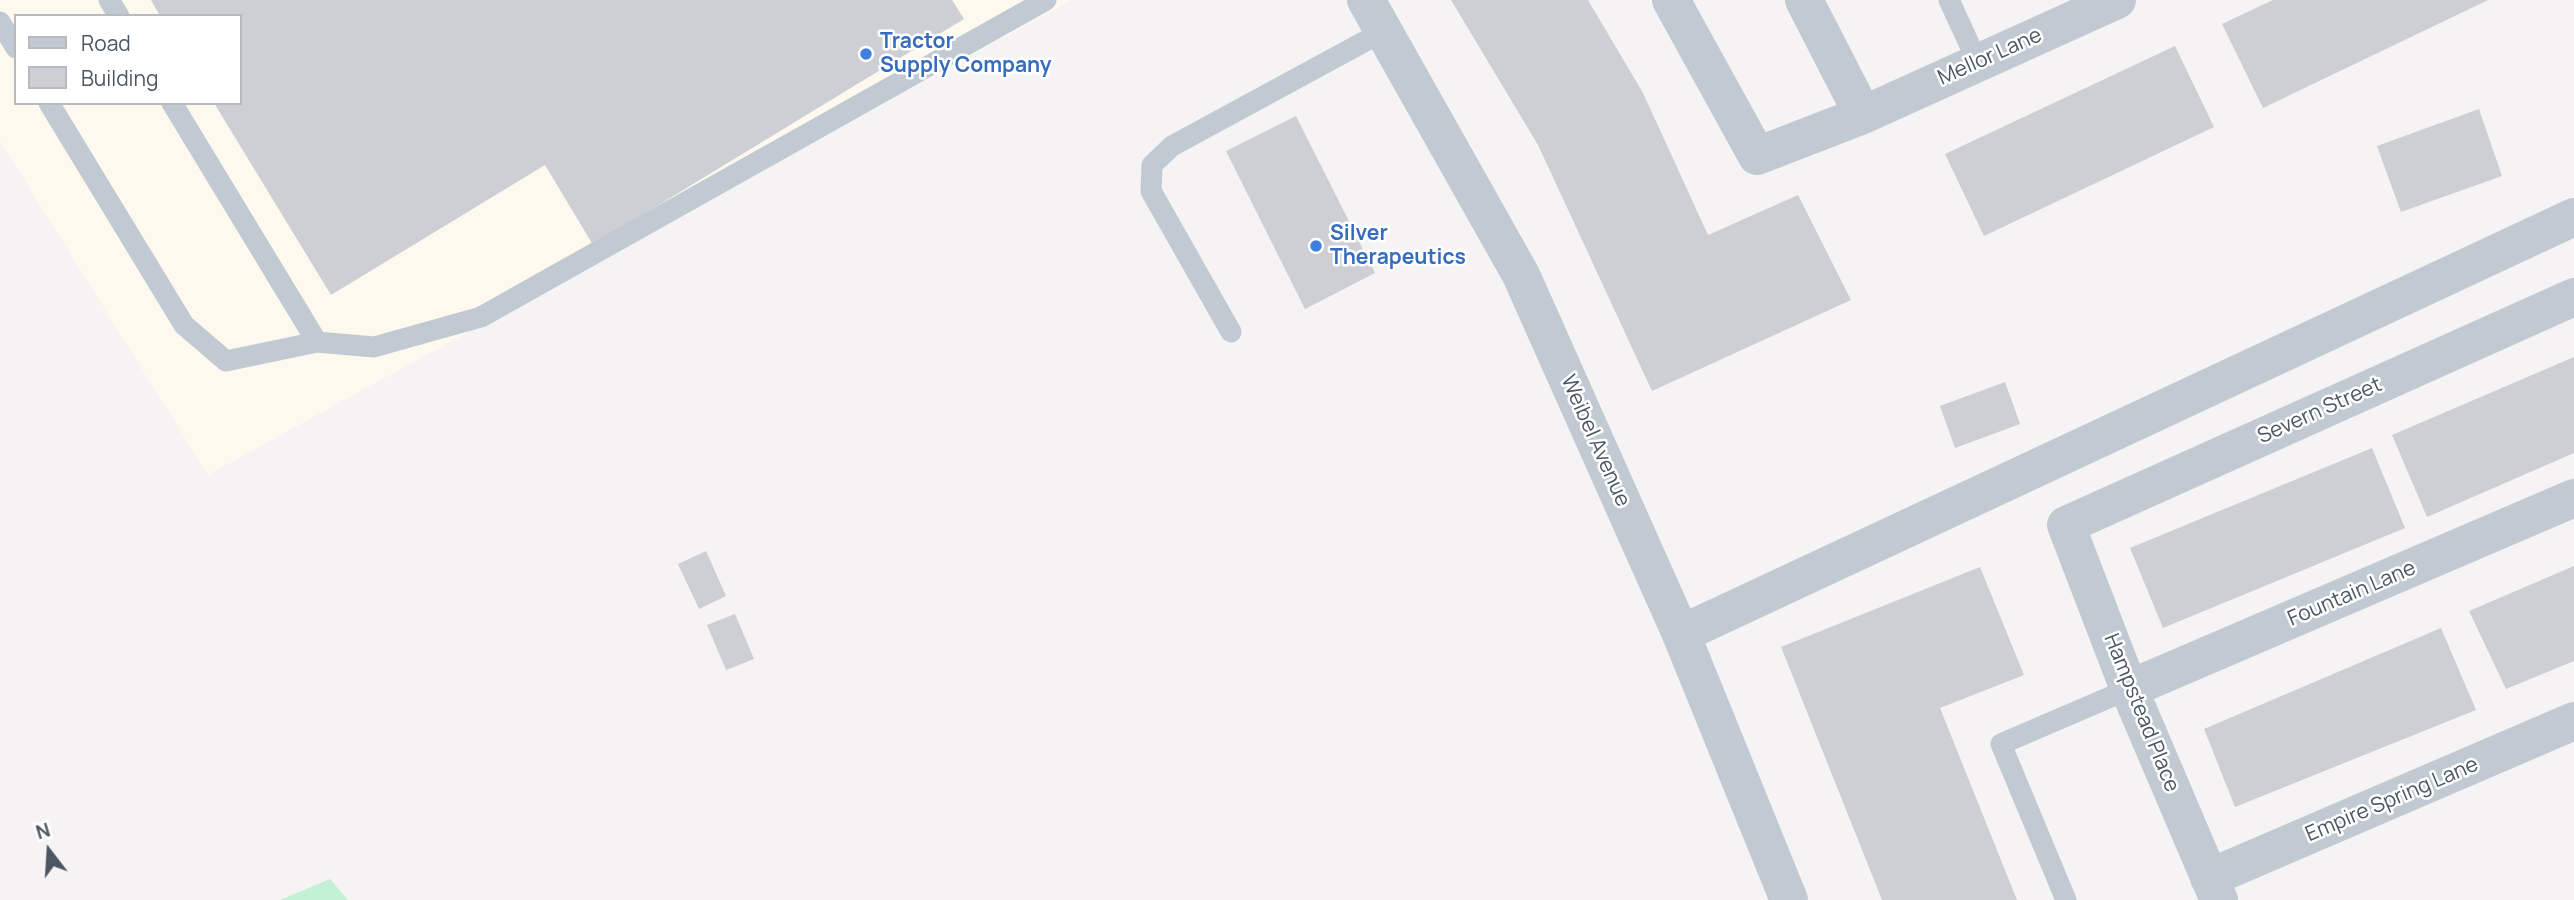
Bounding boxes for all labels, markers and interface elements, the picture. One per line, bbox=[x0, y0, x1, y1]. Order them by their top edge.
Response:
legend bbox=[14, 14, 242, 105]
street label: Mellor Lane bbox=[1934, 23, 2046, 91]
text: Road bbox=[81, 29, 131, 57]
place label: Tractor Supply Company bbox=[880, 29, 1052, 79]
marker: Tractor Supply Company bbox=[858, 46, 874, 62]
text: Building bbox=[81, 64, 158, 92]
place label: Silver Therapeutics bbox=[1330, 221, 1466, 271]
marker: Silver Therapeutics bbox=[1308, 238, 1324, 254]
street label: Weibel Avenue bbox=[1555, 371, 1635, 511]
street label: Severn Street bbox=[2254, 372, 2386, 450]
street label: Fountain Lane bbox=[2284, 556, 2420, 632]
street label: Hampstead Place bbox=[2098, 630, 2184, 796]
street label: Empire Spring Lane bbox=[2302, 752, 2482, 848]
north arrow bbox=[14, 816, 84, 886]
text: N bbox=[33, 816, 53, 845]

